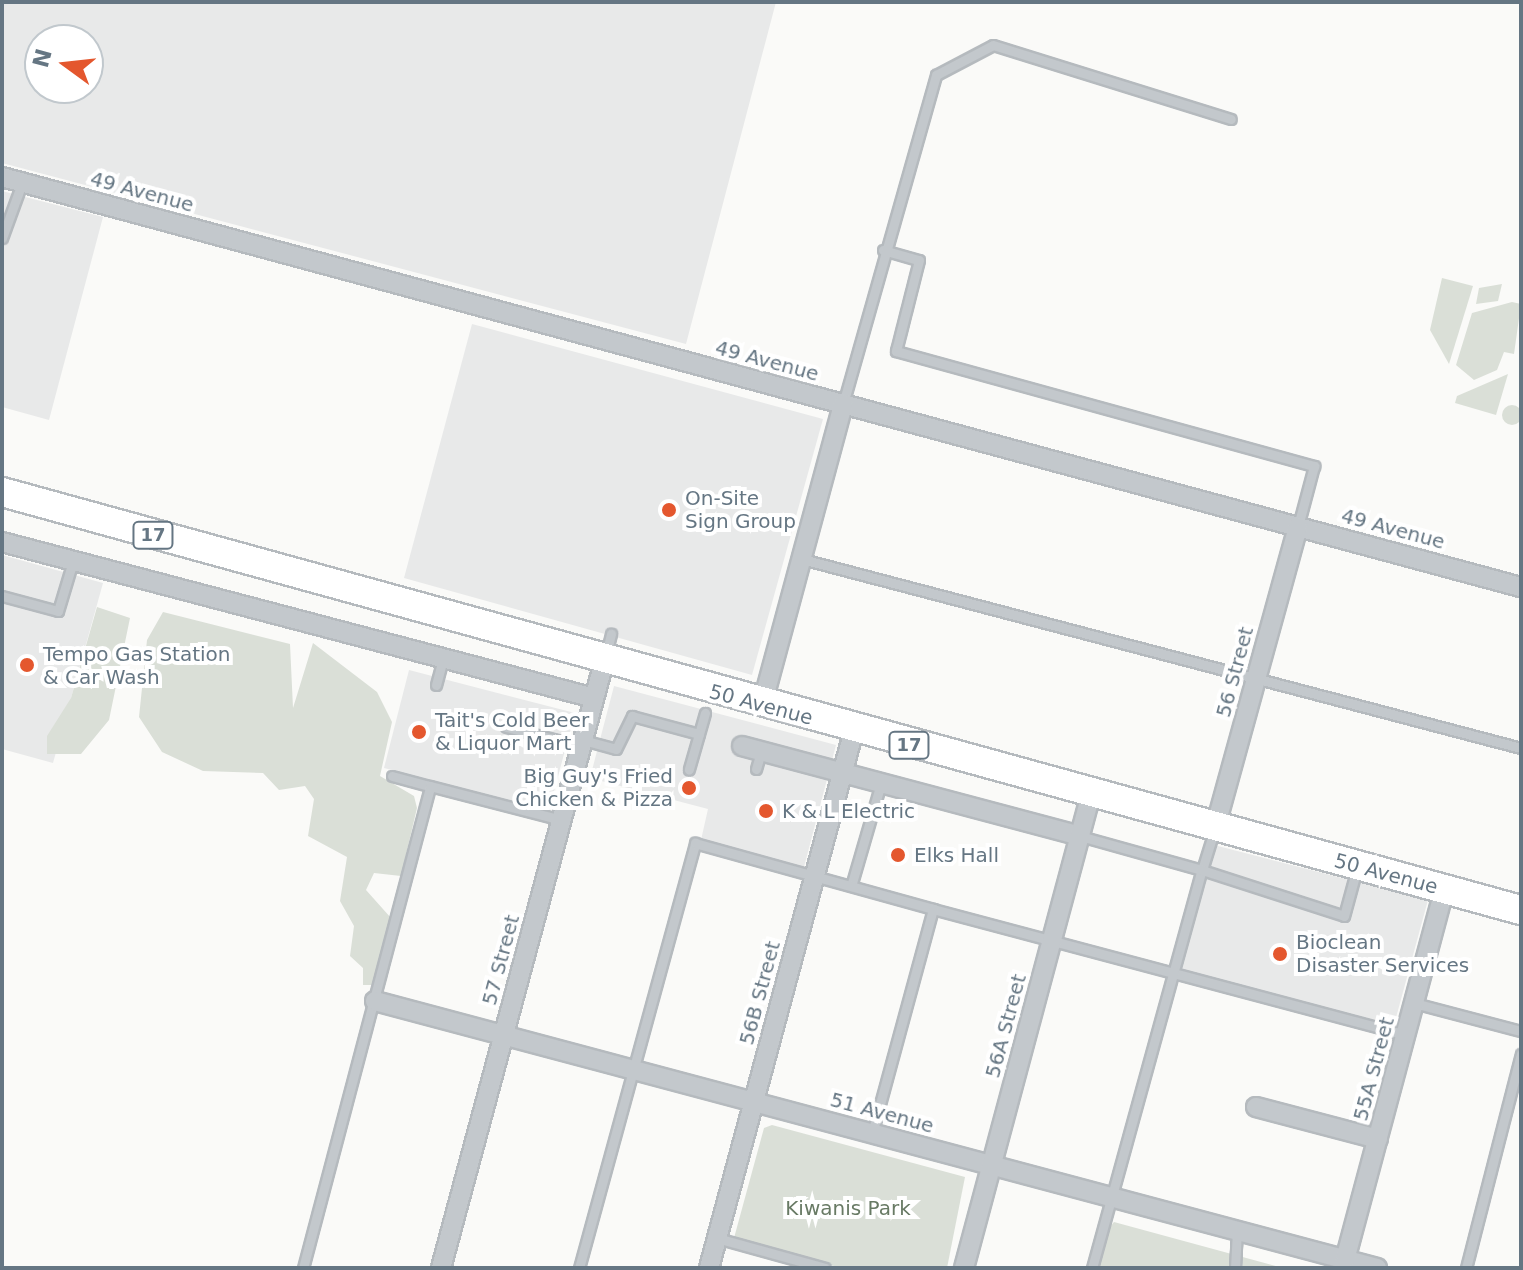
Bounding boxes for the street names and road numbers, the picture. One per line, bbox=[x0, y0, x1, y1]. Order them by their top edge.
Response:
street label: 49 Avenue bbox=[88, 167, 196, 217]
street label: 49 Avenue bbox=[713, 336, 821, 386]
street label: 49 Avenue bbox=[1339, 504, 1447, 554]
road number: 17 bbox=[131, 521, 175, 549]
street label: 56 Street bbox=[1211, 624, 1259, 720]
street label: 50 Avenue bbox=[707, 680, 815, 730]
road number: 17 bbox=[887, 731, 931, 759]
street label: 50 Avenue bbox=[1332, 849, 1440, 899]
street label: 57 Street bbox=[477, 912, 525, 1008]
street label: 56B Street bbox=[735, 939, 785, 1047]
street label: 56A Street bbox=[981, 972, 1031, 1080]
street label: 55A Street bbox=[1349, 1015, 1399, 1123]
street label: 51 Avenue bbox=[828, 1088, 936, 1138]

